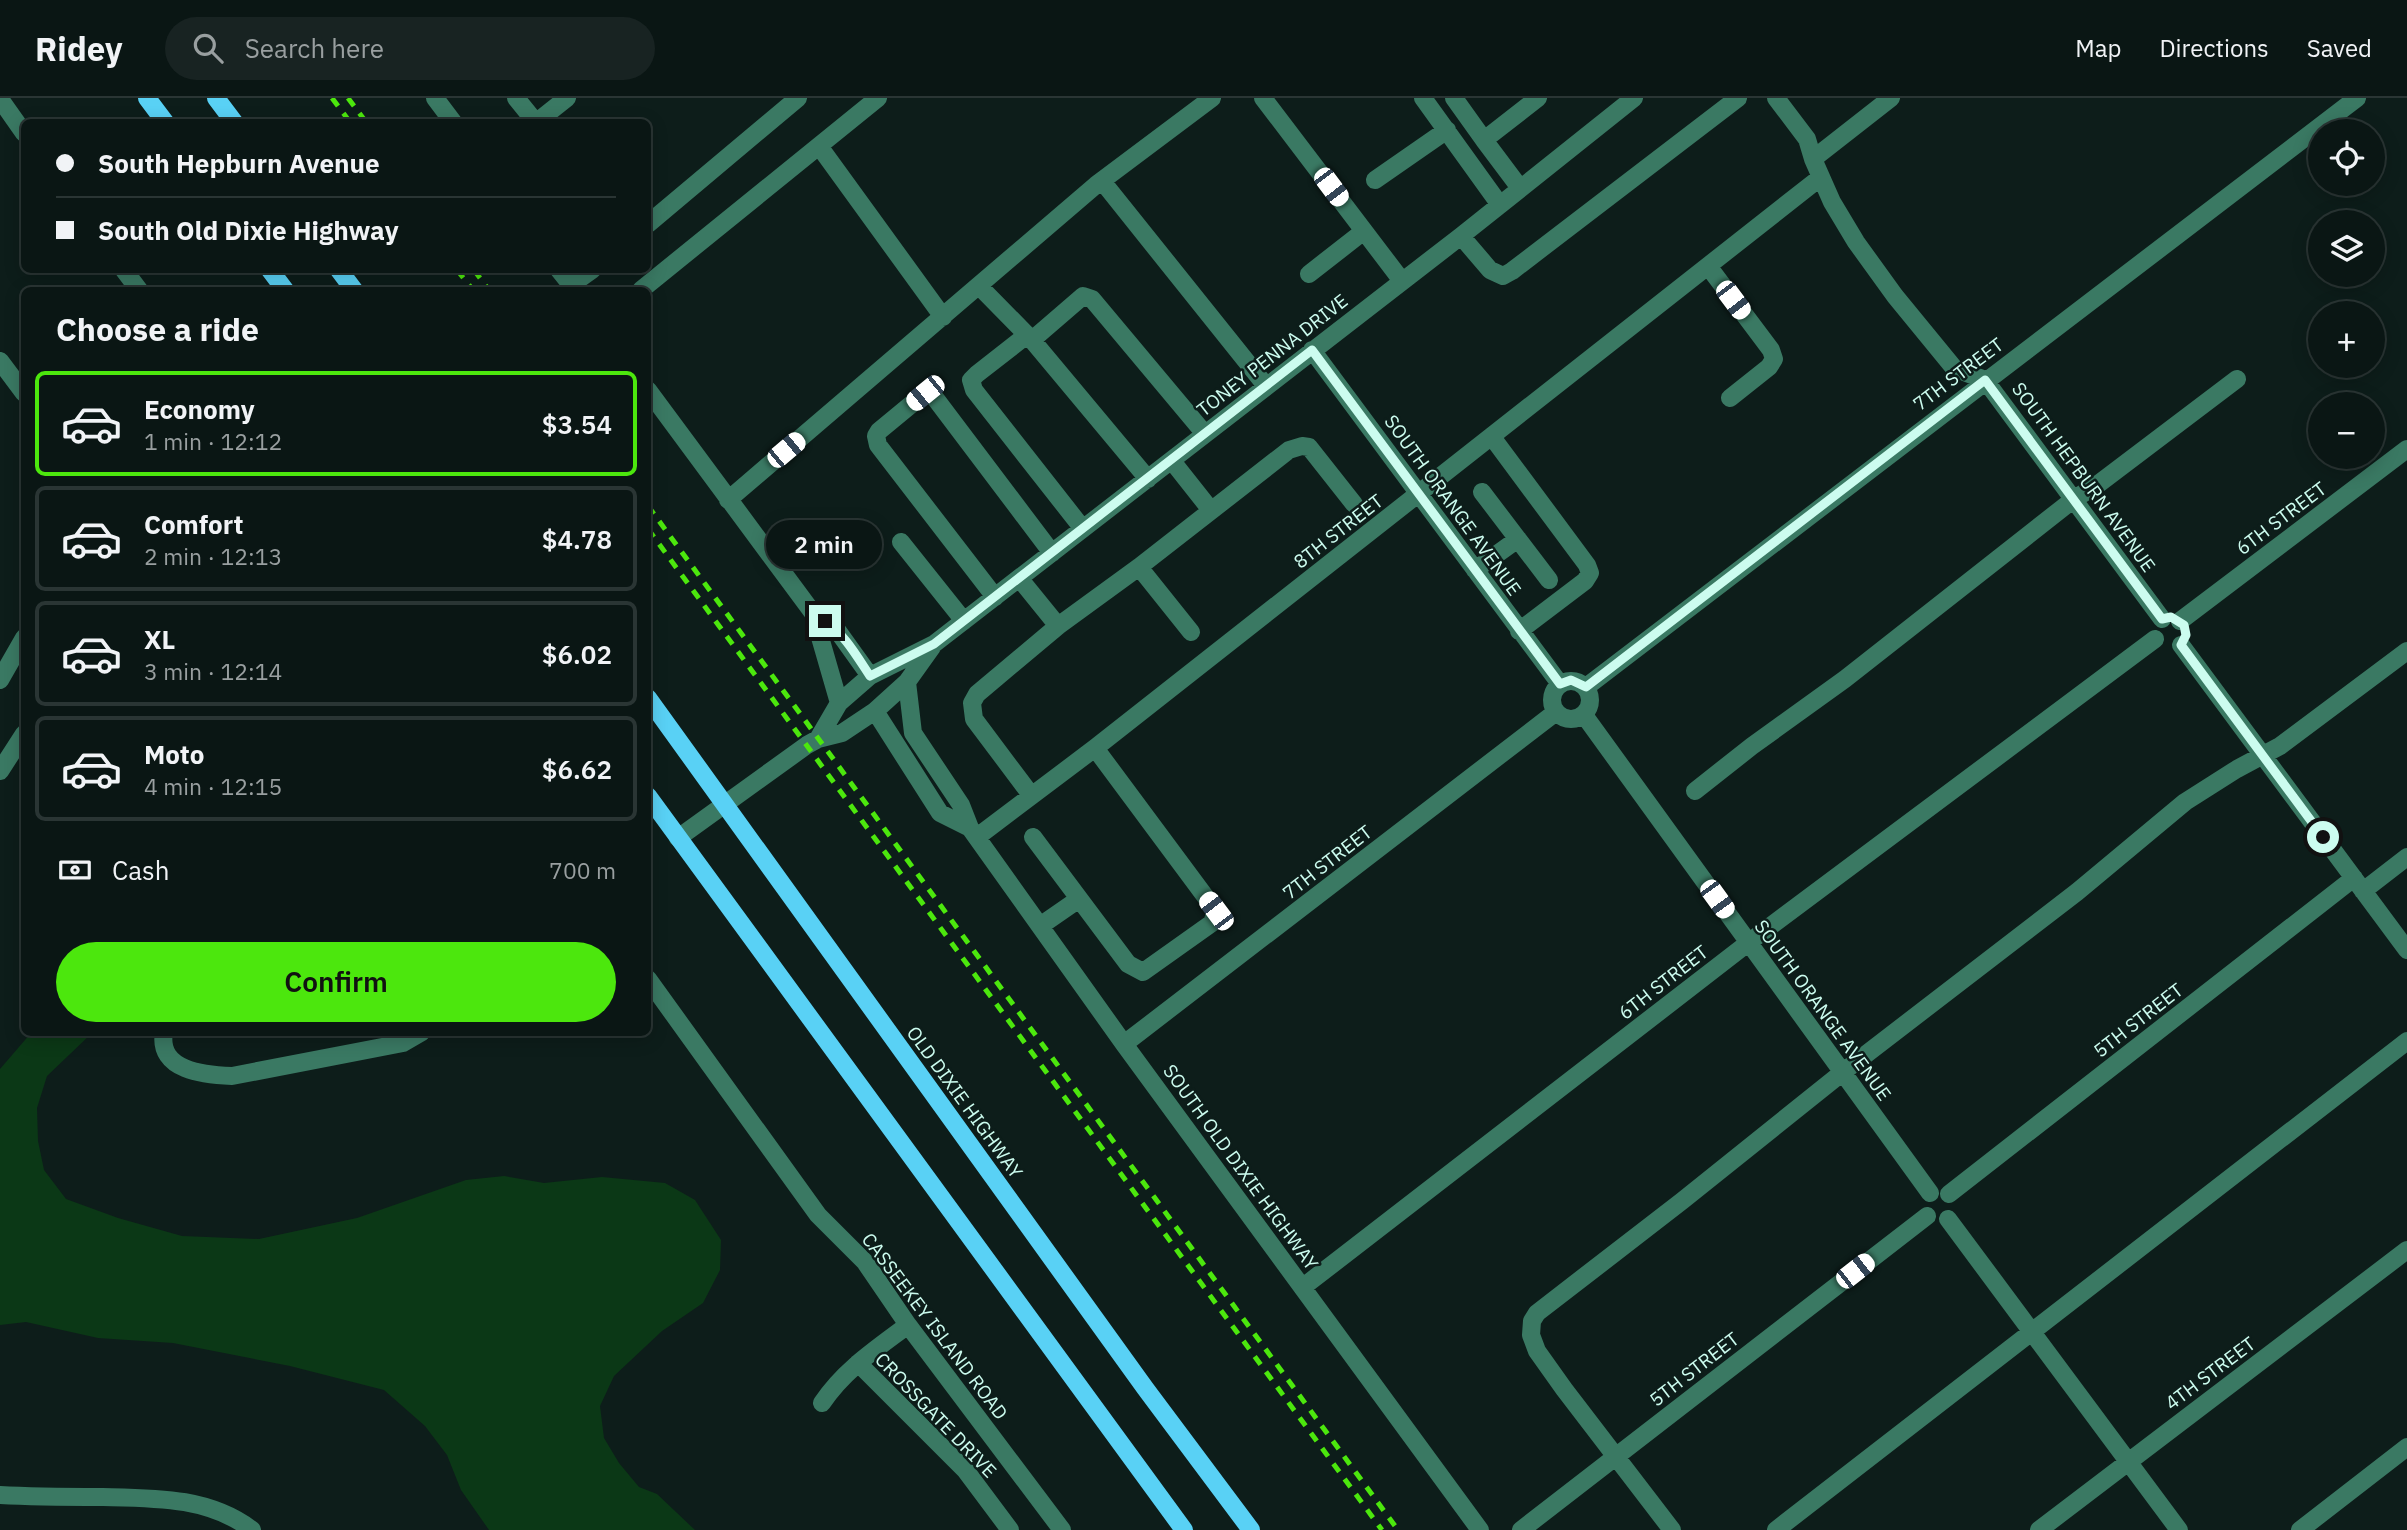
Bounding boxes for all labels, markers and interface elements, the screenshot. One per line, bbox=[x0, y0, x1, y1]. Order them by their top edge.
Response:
search box bbox=[165, 17, 655, 80]
text: Ridey bbox=[35, 27, 123, 70]
icon: search bbox=[189, 29, 227, 67]
text: Search here bbox=[245, 31, 384, 65]
text: Map bbox=[2075, 32, 2121, 64]
text: Directions bbox=[2159, 32, 2269, 64]
text: Saved bbox=[2307, 32, 2372, 64]
map controls bbox=[2308, 119, 2385, 469]
button: locate bbox=[2308, 119, 2385, 196]
text: South Hepburn Avenue bbox=[98, 146, 380, 180]
car bbox=[1310, 164, 1353, 210]
button: layers bbox=[2308, 210, 2385, 287]
text: South Old Dixie Highway bbox=[98, 213, 399, 247]
car bbox=[1712, 277, 1755, 323]
street label: TONEY PENNA DRIVE bbox=[1192, 289, 1352, 421]
button: + bbox=[2308, 301, 2385, 378]
text: Choose a ride bbox=[56, 308, 259, 350]
street label: 7TH STREET bbox=[1908, 332, 2008, 416]
car bbox=[903, 372, 948, 414]
street label: SOUTH HEPBURN AVENUE bbox=[2007, 377, 2161, 577]
icon: car bbox=[60, 392, 123, 455]
text: Economy bbox=[144, 392, 255, 426]
button: − bbox=[2308, 392, 2385, 469]
text: $3.54 bbox=[542, 407, 612, 441]
street label: SOUTH ORANGE AVENUE bbox=[1379, 410, 1527, 600]
text: 1 min · 12:12 bbox=[144, 426, 282, 456]
car bbox=[764, 428, 809, 472]
street label: 6TH STREET bbox=[2231, 476, 2331, 560]
street label: 8TH STREET bbox=[1288, 489, 1388, 573]
icon: car bbox=[60, 507, 123, 570]
text: Comfort bbox=[144, 507, 243, 541]
callout: 2 min bbox=[767, 519, 883, 568]
text: $4.78 bbox=[542, 522, 612, 556]
text: 2 min bbox=[794, 529, 854, 559]
text: 2 min · 12:13 bbox=[144, 541, 282, 571]
route end bbox=[809, 605, 841, 637]
icon: car bbox=[60, 622, 123, 685]
text: XL bbox=[144, 622, 175, 656]
text: $6.02 bbox=[542, 637, 612, 671]
text: 3 min · 12:14 bbox=[144, 656, 282, 686]
icon: car bbox=[60, 737, 123, 800]
text: Moto bbox=[144, 737, 204, 771]
text: $6.62 bbox=[542, 752, 612, 786]
text: 4 min · 12:15 bbox=[144, 771, 282, 801]
street label: 7TH STREET bbox=[1277, 820, 1377, 904]
route start bbox=[2307, 821, 2339, 853]
icon: cash bbox=[56, 851, 94, 889]
text: Cash bbox=[112, 853, 169, 887]
text: 700 m bbox=[549, 855, 616, 885]
car bbox=[1697, 876, 1738, 922]
car bbox=[1195, 888, 1238, 934]
street label: SOUTH ORANGE AVENUE bbox=[1749, 915, 1897, 1105]
street label: 6TH STREET bbox=[1613, 940, 1713, 1024]
button: Confirm bbox=[56, 942, 616, 1022]
street label: 5TH STREET bbox=[2088, 978, 2188, 1062]
street label: OLD DIXIE HIGHWAY bbox=[902, 1021, 1029, 1183]
street label: SOUTH OLD DIXIE HIGHWAY bbox=[1158, 1059, 1324, 1275]
street label: CASSEEKEY ISLAND ROAD bbox=[857, 1228, 1013, 1424]
car bbox=[1832, 1250, 1879, 1292]
street label: 5TH STREET bbox=[1644, 1327, 1744, 1411]
street label: 4TH STREET bbox=[2160, 1331, 2260, 1415]
street label: CROSSGATE DRIVE bbox=[870, 1347, 1002, 1483]

